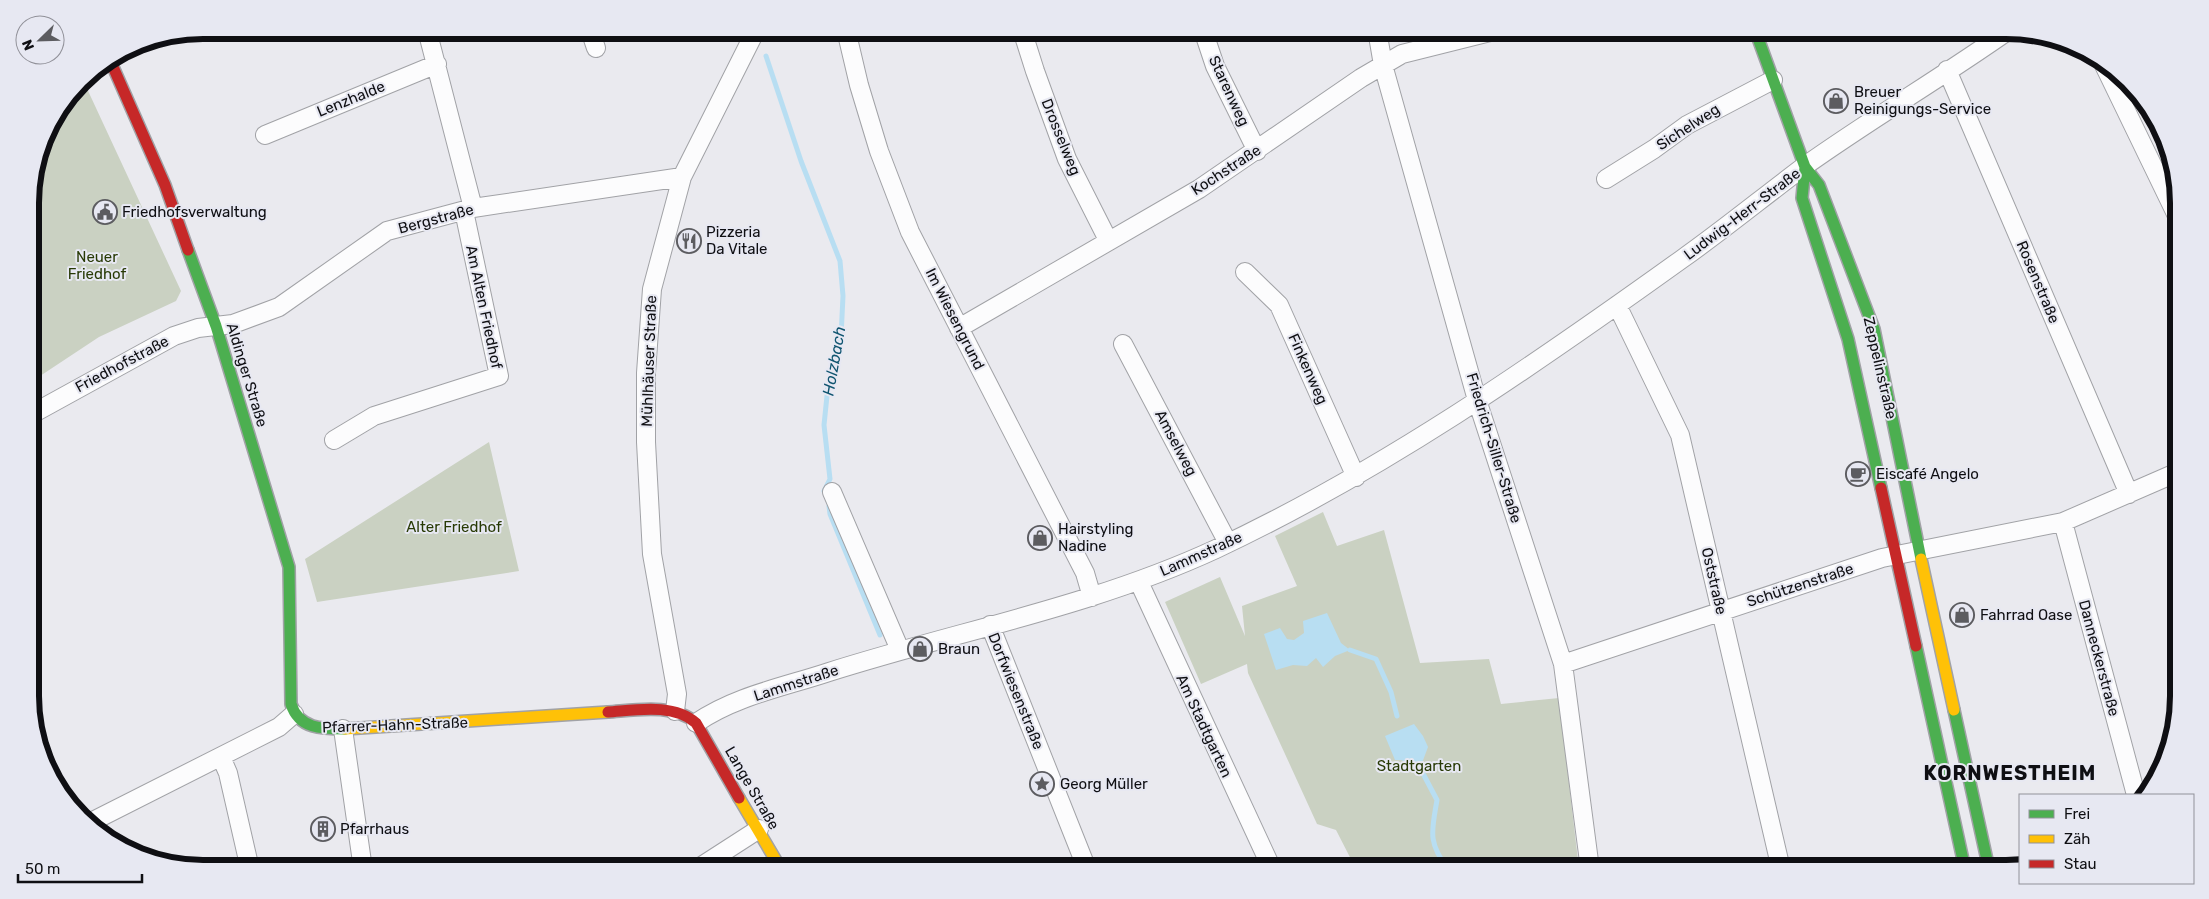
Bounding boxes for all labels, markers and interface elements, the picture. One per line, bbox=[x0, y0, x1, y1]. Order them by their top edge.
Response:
north arrow bbox=[15, 15, 65, 65]
text: N bbox=[19, 37, 38, 53]
street label: Starenweg bbox=[1205, 53, 1253, 129]
street label: Lenzhalde bbox=[314, 77, 388, 121]
place label: Breuer Reinigungs-Service bbox=[1854, 83, 1991, 118]
shop icon: Breuer Reinigungs-Service bbox=[1823, 88, 1849, 114]
street label: Drosselweg bbox=[1037, 96, 1085, 178]
street label: Sichelweg bbox=[1653, 100, 1723, 154]
street label: Kochstraße bbox=[1188, 141, 1264, 199]
street label: Ludwig-Herr-Straße bbox=[1680, 164, 1804, 264]
public building icon: Friedhofsverwaltung bbox=[92, 199, 118, 225]
street label: Bergstraße bbox=[396, 200, 476, 238]
place label: Friedhofsverwaltung bbox=[122, 203, 267, 221]
place label: Pizzeria Da Vitale bbox=[706, 223, 767, 258]
restaurant icon: Pizzeria Da Vitale bbox=[676, 228, 702, 254]
street label: Rosenstraße bbox=[2013, 238, 2063, 326]
street label: Am Alten Friedhof bbox=[462, 243, 506, 371]
park label: Neuer Friedhof bbox=[68, 248, 127, 283]
street label: Im Wiesengrund bbox=[922, 265, 988, 373]
street label: Mühlhäuser Straße bbox=[638, 295, 660, 427]
street label: Zeppelinstraße bbox=[1859, 315, 1901, 421]
street label: Aldinger Straße bbox=[223, 321, 271, 429]
water label: Holzbach bbox=[819, 325, 849, 397]
street label: Finkenweg bbox=[1284, 331, 1332, 407]
street label: Friedhofstraße bbox=[72, 332, 172, 396]
street label: Friedrich-Siller-Straße bbox=[1463, 371, 1525, 525]
street label: Amselweg bbox=[1151, 407, 1201, 479]
cafe icon: Eiscafé Angelo bbox=[1845, 461, 1871, 487]
place label: Eiscafé Angelo bbox=[1876, 465, 1979, 483]
park label: Alter Friedhof bbox=[406, 518, 502, 536]
place label: Hairstyling Nadine bbox=[1058, 520, 1133, 555]
shop icon: Hairstyling Nadine bbox=[1027, 525, 1053, 551]
street label: Lammstraße bbox=[1157, 528, 1245, 580]
street label: Oststraße bbox=[1698, 546, 1730, 616]
street label: Schützenstraße bbox=[1744, 559, 1856, 611]
street label: Danneckerstraße bbox=[2075, 598, 2123, 718]
shop icon: Fahrrad Oase bbox=[1949, 602, 1975, 628]
place label: Fahrrad Oase bbox=[1980, 606, 2072, 624]
street label: Dorfwiesenstraße bbox=[984, 630, 1048, 752]
shop icon: Braun bbox=[907, 636, 933, 662]
place label: Braun bbox=[938, 640, 980, 658]
street label: Lammstraße bbox=[751, 661, 841, 705]
street label: Am Stadtgarten bbox=[1172, 672, 1236, 780]
street label: Pfarrer-Hahn-Straße bbox=[322, 713, 468, 737]
street label: Lange Straße bbox=[721, 743, 783, 833]
park label: Stadtgarten bbox=[1377, 757, 1461, 775]
district label: KORNWESTHEIM bbox=[1924, 761, 2096, 785]
place icon: Georg Müller bbox=[1029, 771, 1055, 797]
place label: Georg Müller bbox=[1060, 775, 1148, 793]
legend bbox=[2019, 794, 2194, 884]
text: Frei bbox=[2064, 805, 2090, 823]
building icon: Pfarrhaus bbox=[310, 816, 336, 842]
place label: Pfarrhaus bbox=[340, 820, 409, 838]
text: Zäh bbox=[2064, 830, 2090, 848]
scale bar bbox=[18, 852, 141, 884]
text: Stau bbox=[2064, 855, 2097, 873]
text: 50 m bbox=[25, 860, 60, 878]

